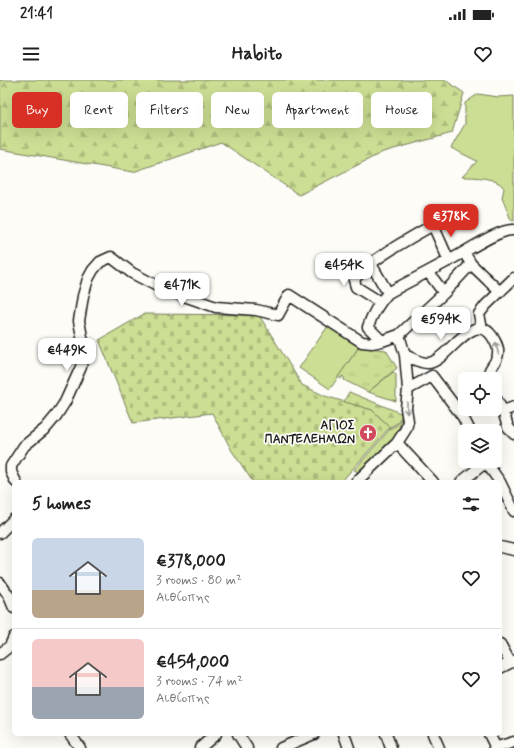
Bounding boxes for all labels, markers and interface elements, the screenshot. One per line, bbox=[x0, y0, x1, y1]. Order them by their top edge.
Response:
text: 21:41 bbox=[20, 4, 53, 24]
text: Habito bbox=[232, 42, 282, 66]
icon: menu bbox=[20, 43, 42, 65]
icon: heart bbox=[472, 43, 494, 65]
chip: Buy bbox=[12, 92, 62, 128]
chip: Rent bbox=[70, 92, 128, 128]
chip: Filters bbox=[136, 92, 203, 128]
chip: New bbox=[211, 92, 264, 128]
chip: Apartment bbox=[272, 92, 363, 128]
chip: House bbox=[371, 92, 432, 128]
pin: €378K bbox=[423, 204, 479, 238]
text: €378K bbox=[432, 208, 470, 225]
pin: €454K bbox=[316, 253, 372, 287]
text: €454K bbox=[324, 257, 364, 274]
pin: €471K bbox=[154, 273, 210, 307]
text: €471K bbox=[164, 277, 200, 294]
pin: €594K bbox=[413, 307, 469, 341]
text: €594K bbox=[421, 311, 461, 328]
pin: €449K bbox=[39, 338, 95, 372]
text: €449K bbox=[47, 342, 87, 359]
one-way arrow bbox=[492, 342, 500, 355]
map controls bbox=[458, 372, 502, 468]
button: locate bbox=[458, 372, 502, 416]
one-way arrow bbox=[403, 401, 411, 414]
place label: ΑΓΙΟΣ ΠΑΝΤΕΛΕΗΜΩΝ bbox=[265, 418, 355, 448]
church icon: ΑΓΙΟΣ ΠΑΝΤΕΛΕΗΜΩΝ bbox=[358, 423, 378, 443]
button: layers bbox=[458, 424, 502, 468]
text: 5 homes bbox=[32, 493, 91, 515]
icon: filters bbox=[460, 493, 482, 515]
text: €378,000 bbox=[156, 550, 226, 572]
icon: home bbox=[64, 554, 112, 602]
icon: heart bbox=[460, 567, 482, 589]
text: 3 rooms · 80 m² bbox=[156, 572, 242, 589]
text: Αιθίοπης bbox=[156, 589, 210, 606]
text: €454,000 bbox=[156, 651, 229, 673]
icon: home bbox=[64, 655, 112, 703]
icon: heart bbox=[460, 668, 482, 690]
text: 3 rooms · 74 m² bbox=[156, 673, 243, 690]
text: Αιθίοπης bbox=[156, 690, 210, 707]

